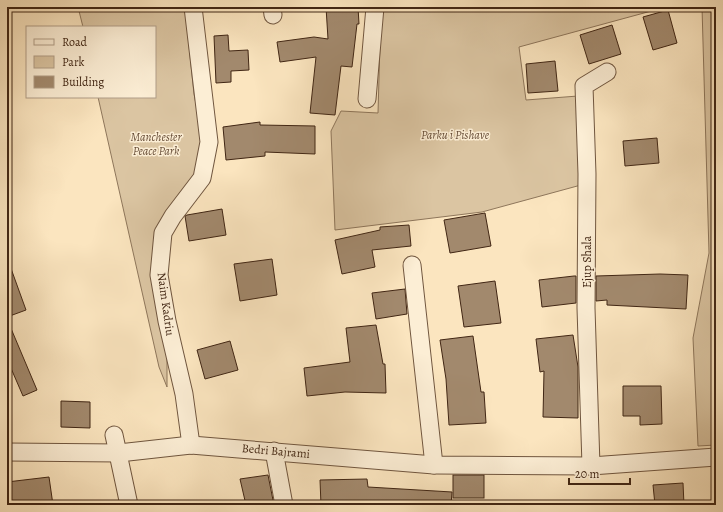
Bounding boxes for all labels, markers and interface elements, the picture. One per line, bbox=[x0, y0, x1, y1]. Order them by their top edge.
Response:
legend bbox=[26, 26, 156, 98]
text: Road bbox=[62, 34, 88, 50]
text: Park bbox=[62, 54, 85, 70]
text: Building bbox=[62, 74, 104, 90]
park label: Parku i Pishave bbox=[421, 127, 490, 143]
park label: Manchester Peace Park bbox=[130, 129, 182, 159]
street label: Ejup Shala bbox=[579, 236, 595, 288]
street label: Naim Kadriu bbox=[154, 271, 178, 337]
street label: Bedri Bajrami bbox=[241, 440, 311, 462]
scale bar bbox=[569, 460, 630, 486]
text: 20 m bbox=[575, 466, 599, 482]

